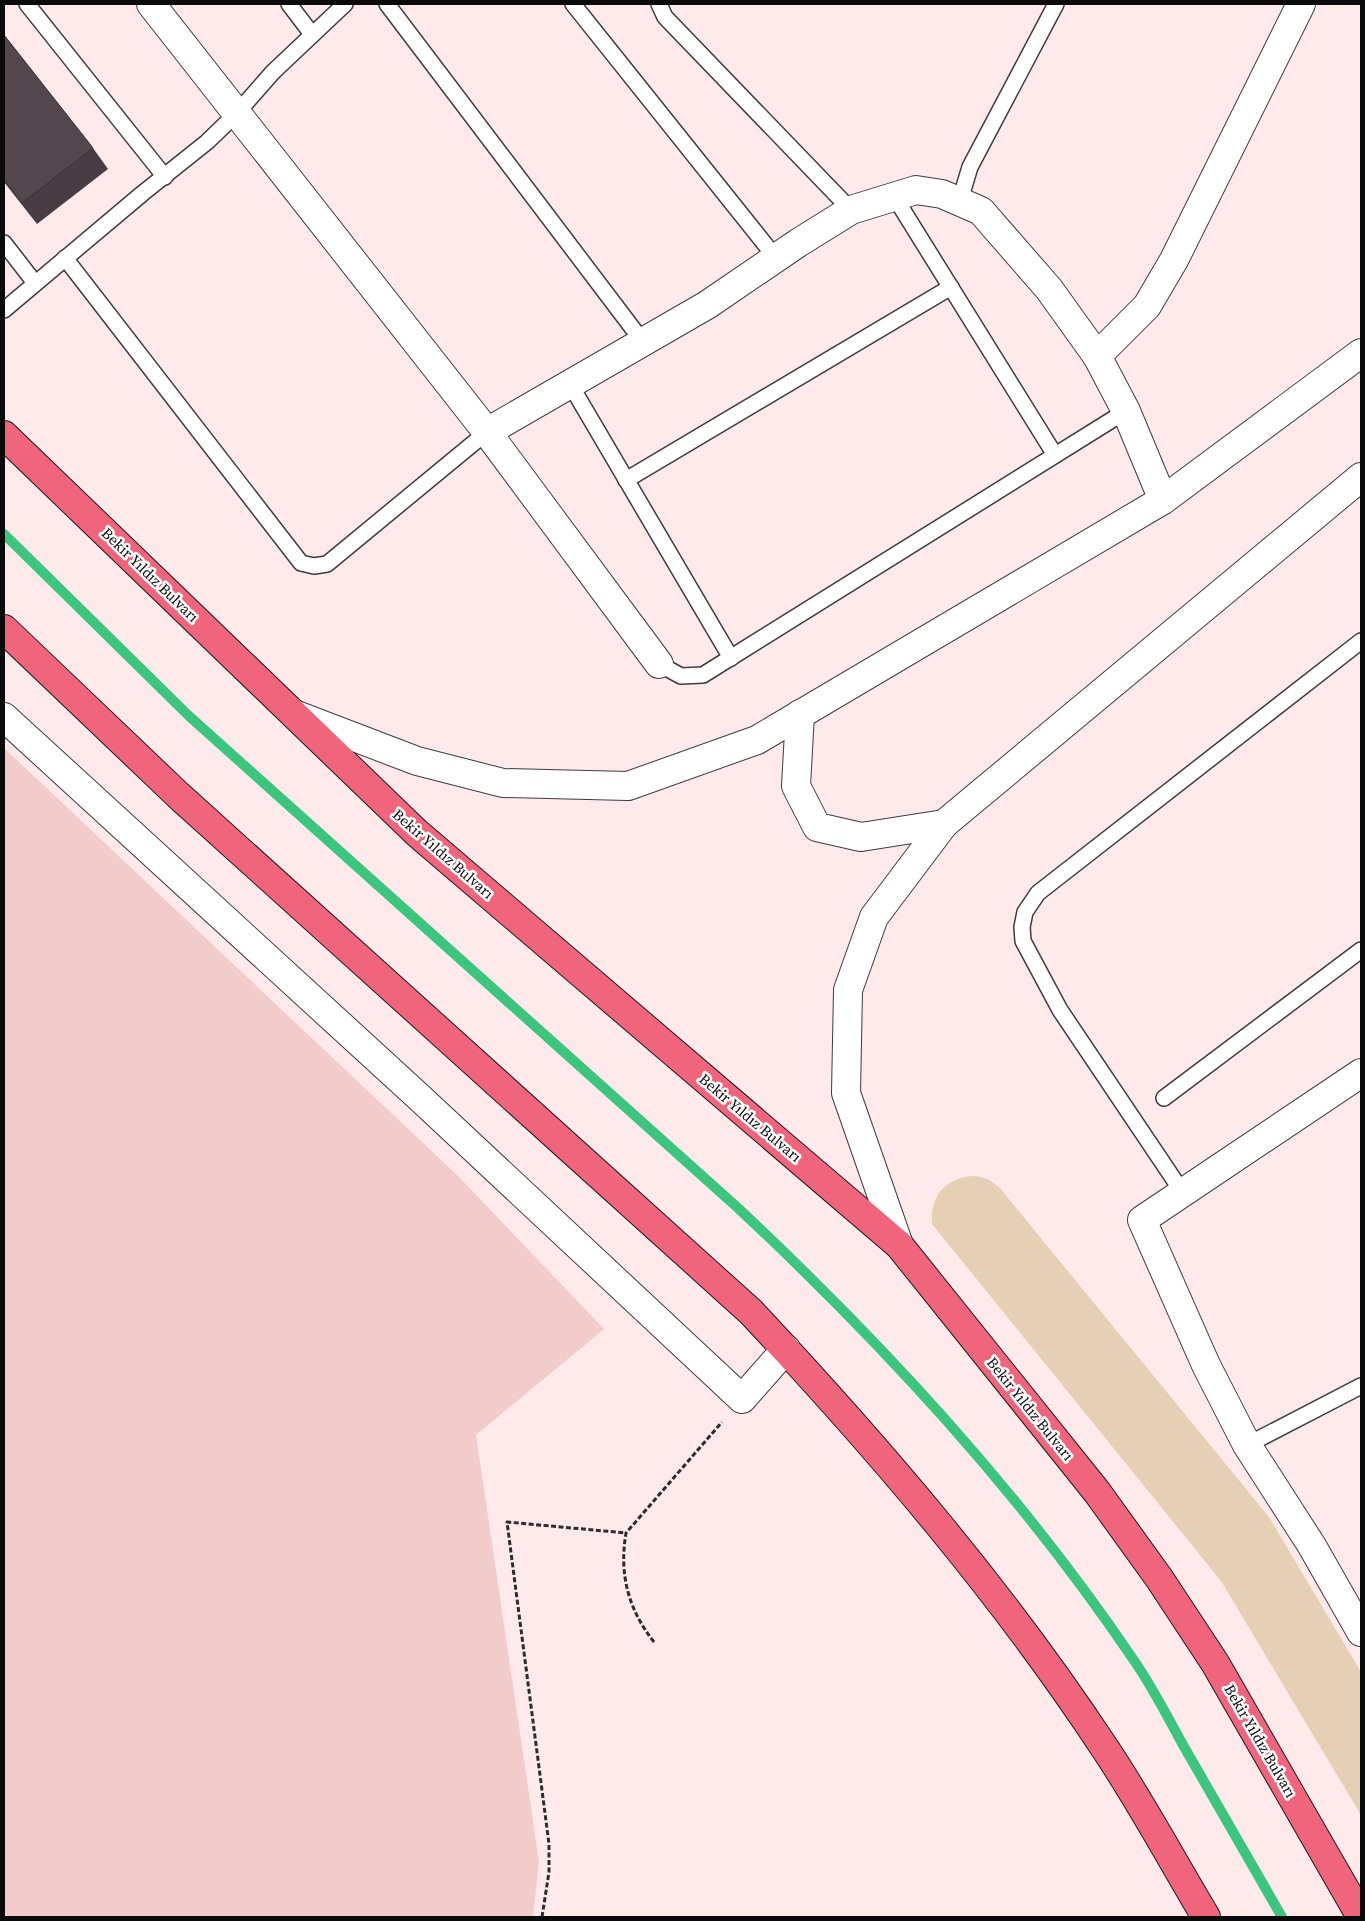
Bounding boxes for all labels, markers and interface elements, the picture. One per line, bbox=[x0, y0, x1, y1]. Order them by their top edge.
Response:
street label: Bekir Yıldız Bulvarı bbox=[97, 523, 204, 627]
street label: Bekir Yıldız Bulvarı bbox=[388, 804, 498, 903]
street label: Bekir Yıldız Bulvarı bbox=[695, 1069, 806, 1167]
street label: Bekir Yıldız Bulvarı bbox=[982, 1352, 1079, 1465]
street label: Bekir Yıldız Bulvarı bbox=[1219, 1680, 1301, 1801]

